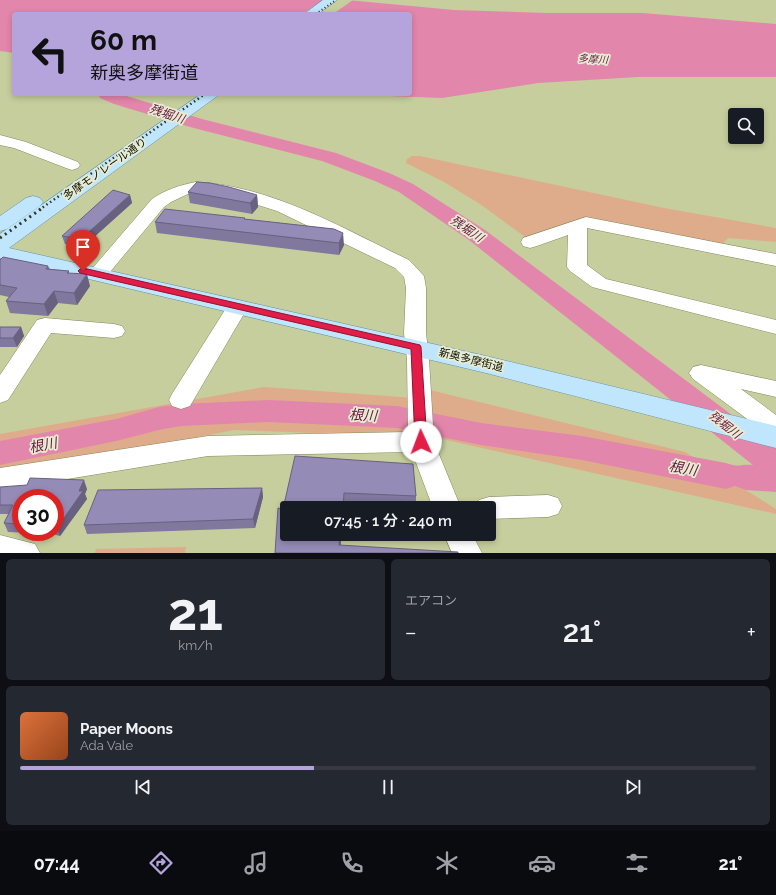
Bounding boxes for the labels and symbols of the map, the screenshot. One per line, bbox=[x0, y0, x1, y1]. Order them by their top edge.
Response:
water label: 多摩川 bbox=[578, 52, 609, 66]
water label: 残堀川 bbox=[148, 102, 188, 127]
street label: 多摩モノレール通り bbox=[61, 135, 149, 203]
water label: 残堀川 bbox=[448, 213, 487, 246]
pin bbox=[66, 230, 100, 271]
street label: 新奥多摩街道 bbox=[437, 346, 505, 374]
water label: 根川 bbox=[349, 406, 379, 424]
water label: 残堀川 bbox=[707, 408, 745, 443]
position arrow bbox=[400, 421, 442, 463]
water label: 根川 bbox=[28, 434, 60, 456]
water label: 根川 bbox=[668, 458, 700, 479]
speed limit sign: 30 bbox=[12, 489, 64, 541]

